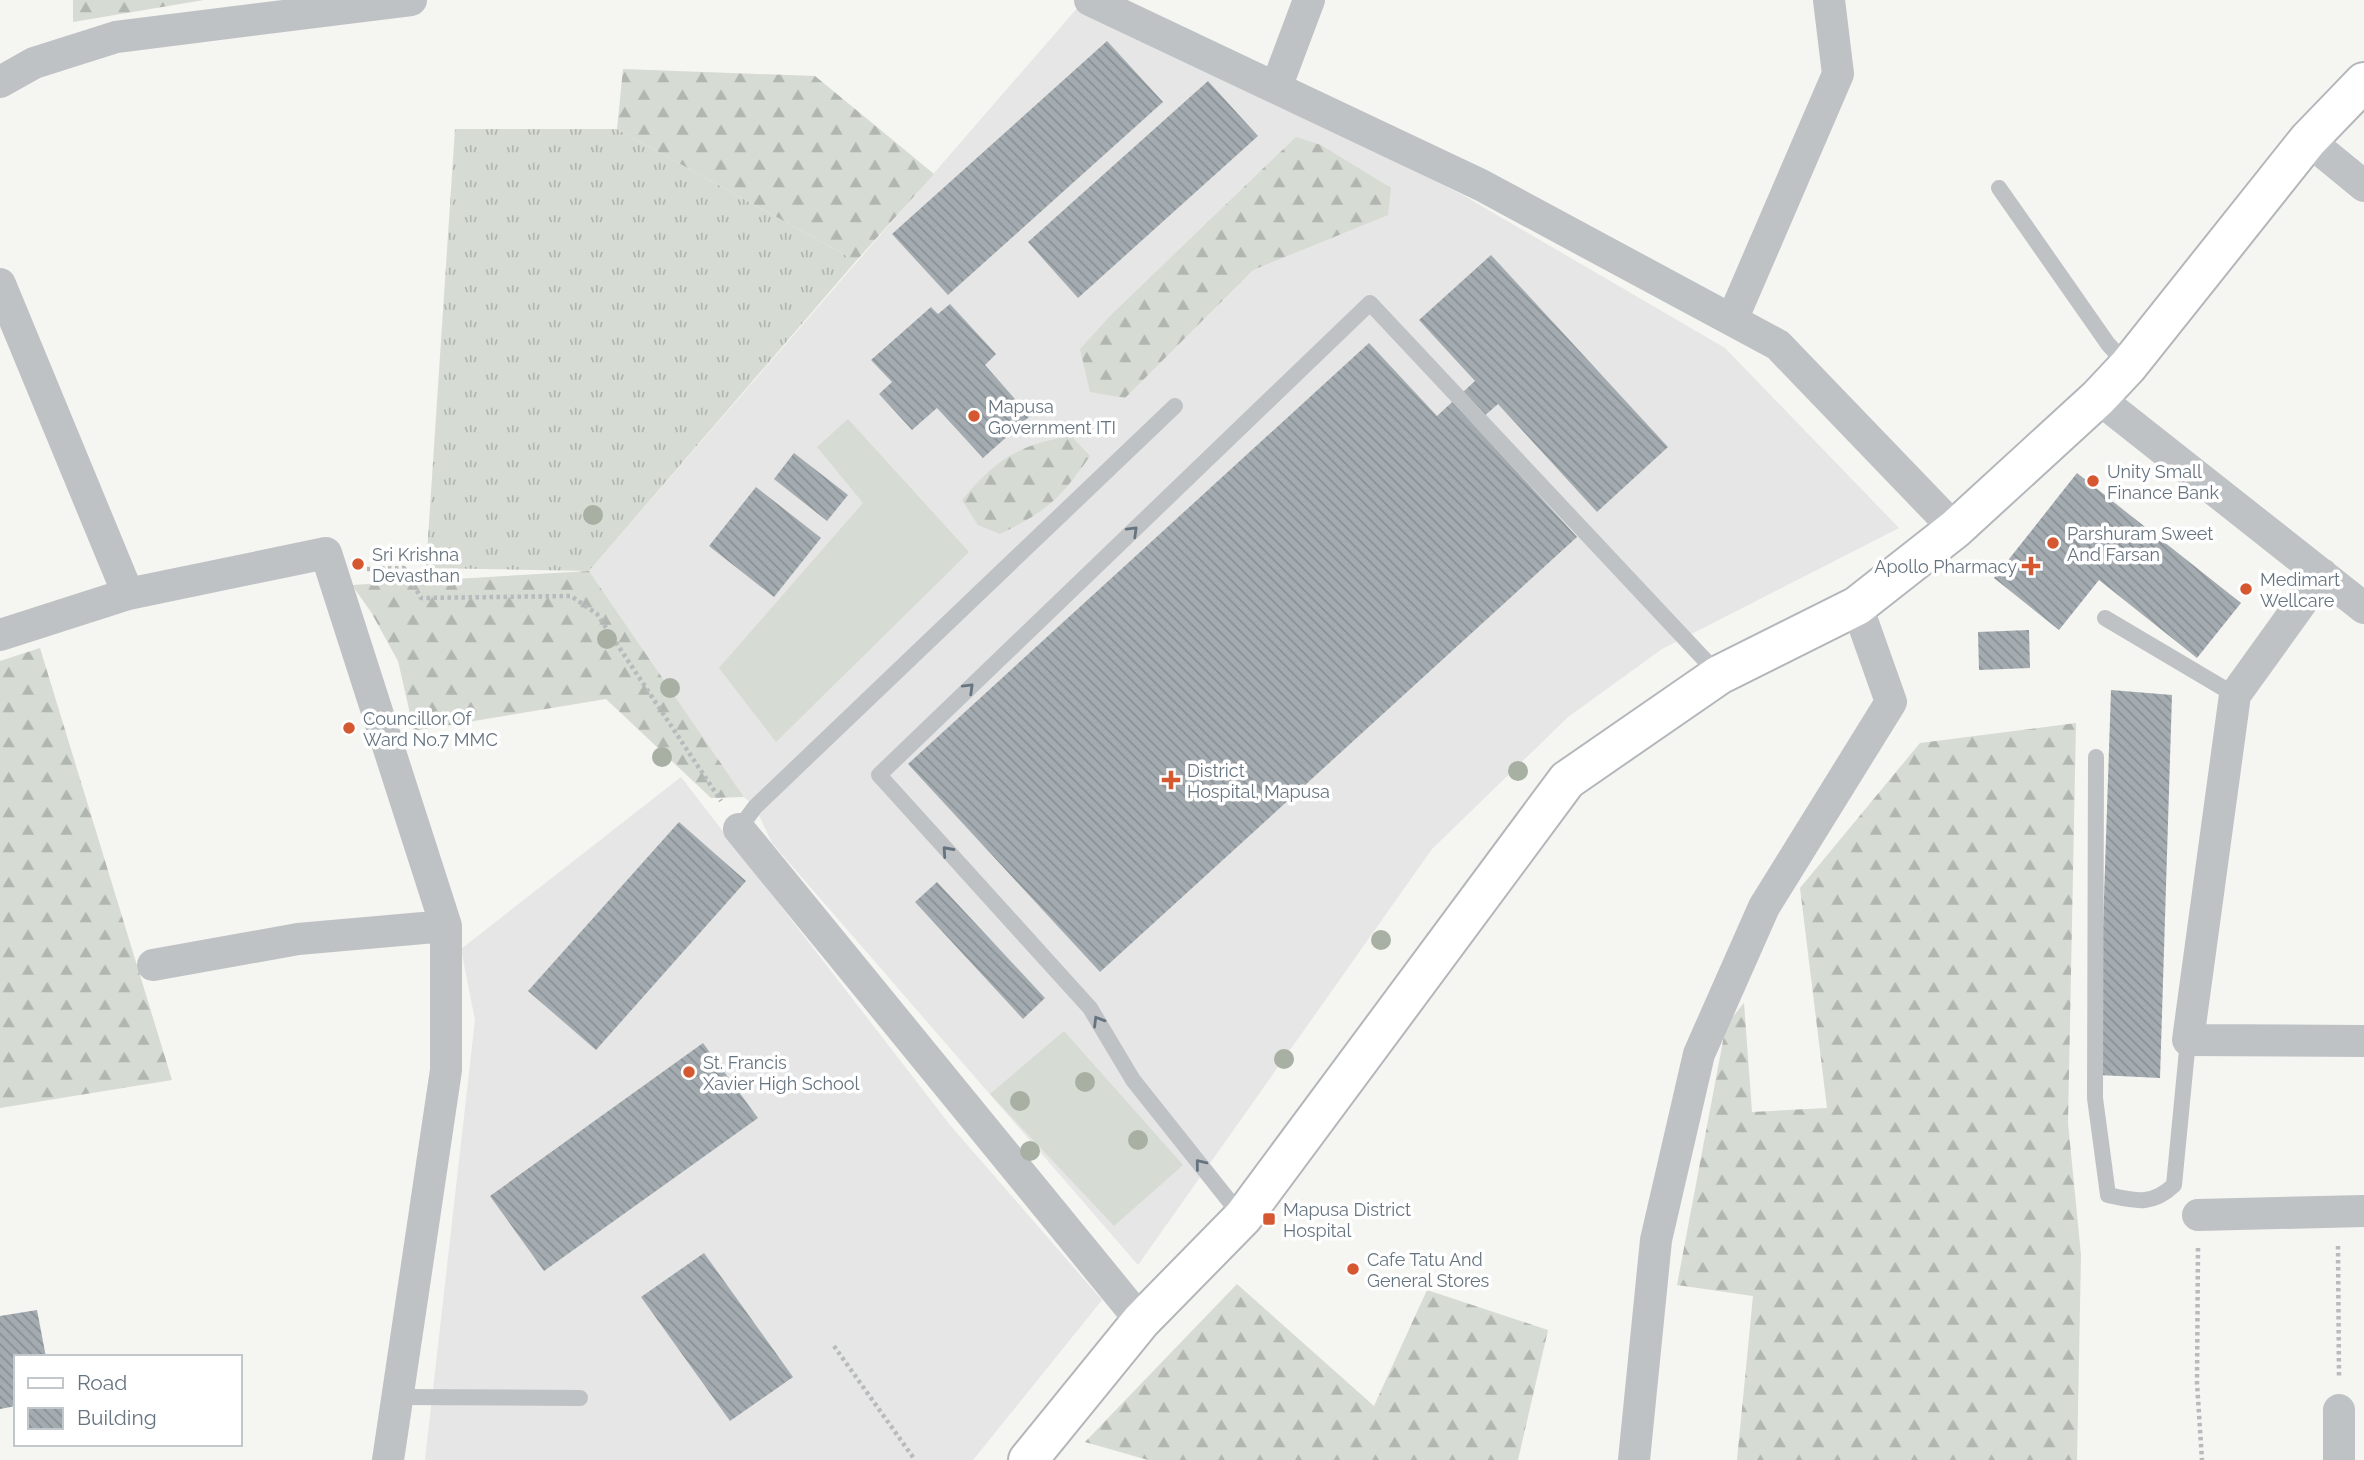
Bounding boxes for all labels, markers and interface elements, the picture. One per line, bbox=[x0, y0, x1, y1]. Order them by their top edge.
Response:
place label: Mapusa Government ITI bbox=[988, 396, 1116, 438]
marker: Mapusa Government ITI bbox=[966, 408, 982, 424]
place label: Unity Small Finance Bank bbox=[2107, 461, 2220, 503]
marker: Unity Small Finance Bank bbox=[2085, 473, 2101, 489]
place label: Parshuram Sweet And Farsan bbox=[2067, 523, 2213, 565]
one-way arrow bbox=[1125, 526, 1138, 539]
marker: Parshuram Sweet And Farsan bbox=[2045, 535, 2061, 551]
place label: Sri Krishna Devasthan bbox=[372, 544, 460, 586]
marker: Sri Krishna Devasthan bbox=[350, 556, 366, 572]
place label: Apollo Pharmacy bbox=[1874, 556, 2017, 577]
marker: Apollo Pharmacy bbox=[2023, 558, 2039, 574]
place label: Medimart Wellcare bbox=[2260, 569, 2340, 611]
marker: Medimart Wellcare bbox=[2238, 581, 2254, 597]
one-way arrow bbox=[961, 684, 974, 697]
place label: Councillor Of Ward No.7 MMC bbox=[363, 708, 498, 750]
marker: Councillor Of Ward No.7 MMC bbox=[341, 720, 357, 736]
place label: District Hospital, Mapusa bbox=[1187, 760, 1330, 802]
marker: District Hospital, Mapusa bbox=[1161, 770, 1181, 790]
one-way arrow bbox=[943, 846, 956, 859]
one-way arrow bbox=[1093, 1016, 1106, 1028]
place label: St. Francis Xavier High School bbox=[703, 1052, 860, 1094]
marker: St. Francis Xavier High School bbox=[681, 1064, 697, 1080]
one-way arrow bbox=[1196, 1159, 1208, 1172]
place label: Mapusa District Hospital bbox=[1283, 1199, 1411, 1241]
marker: Mapusa District Hospital bbox=[1261, 1211, 1277, 1227]
place label: Cafe Tatu And General Stores bbox=[1367, 1249, 1489, 1291]
marker: Cafe Tatu And General Stores bbox=[1345, 1261, 1361, 1277]
legend bbox=[14, 1355, 242, 1446]
text: Road bbox=[77, 1370, 127, 1395]
text: Building bbox=[77, 1405, 157, 1430]

